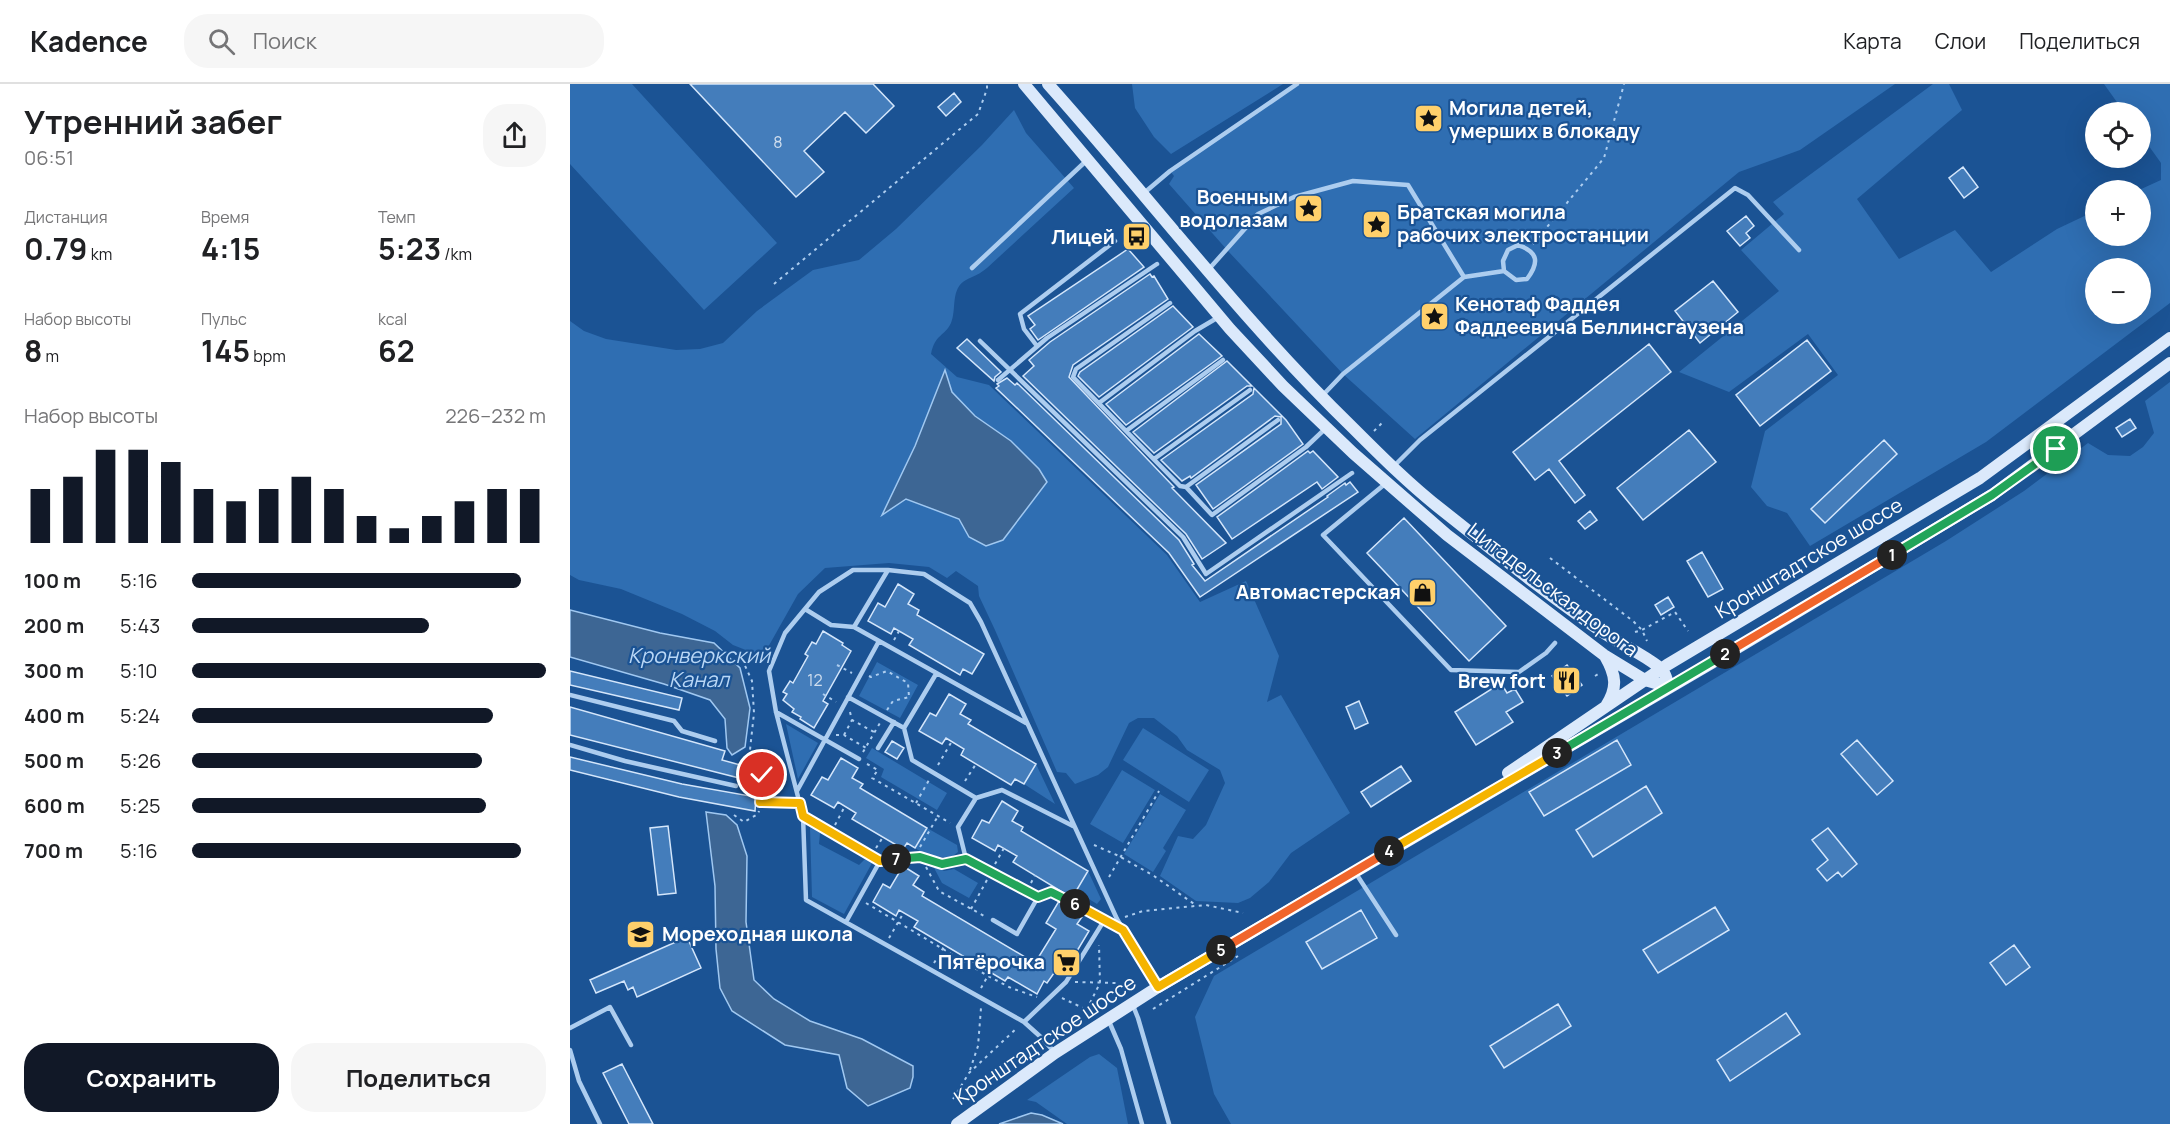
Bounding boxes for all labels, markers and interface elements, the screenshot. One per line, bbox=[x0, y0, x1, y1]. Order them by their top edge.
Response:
search box bbox=[184, 14, 604, 68]
text: Kadence bbox=[30, 22, 148, 60]
icon: search bbox=[205, 25, 238, 58]
text: Поиск bbox=[253, 26, 317, 56]
text: Карта bbox=[1843, 27, 1902, 55]
text: Слои bbox=[1935, 27, 1986, 55]
text: Поделиться bbox=[2019, 27, 2140, 55]
place label: Могила детей, умерших в блокаду bbox=[1449, 94, 1641, 144]
text: Утренний забег bbox=[24, 99, 282, 144]
map controls bbox=[2085, 102, 2151, 324]
button: locate bbox=[2085, 102, 2151, 168]
place icon: Могила детей, умерших в блокаду bbox=[1412, 103, 1444, 135]
button: share bbox=[483, 104, 546, 167]
house number: 8 bbox=[773, 131, 783, 153]
text: 06:51 bbox=[24, 144, 74, 171]
button: + bbox=[2085, 180, 2151, 246]
place label: Военным водолазам bbox=[1179, 183, 1288, 233]
place icon: Военным водолазам bbox=[1293, 193, 1325, 225]
place label: Братская могила рабочих электростанции bbox=[1397, 198, 1649, 248]
text: Дистанция bbox=[24, 206, 108, 228]
text: Время bbox=[201, 206, 249, 228]
text: Темп bbox=[378, 206, 416, 228]
place icon: Братская могила рабочих электростанции bbox=[1360, 208, 1392, 240]
bus stop icon: Лицей bbox=[1120, 221, 1152, 253]
place label: Лицей bbox=[1051, 223, 1115, 250]
text: 0.79 bbox=[24, 228, 88, 269]
text: 4:15 bbox=[201, 228, 260, 269]
text: 5:23 bbox=[378, 228, 441, 269]
text: km bbox=[88, 243, 112, 265]
text: /km bbox=[441, 243, 472, 265]
button: − bbox=[2085, 258, 2151, 324]
place label: Кенотаф Фаддея Фаддеевича Беллинсгаузена bbox=[1455, 290, 1744, 340]
place icon: Кенотаф Фаддея Фаддеевича Беллинсгаузена bbox=[1418, 300, 1450, 332]
text: Набор высоты bbox=[24, 308, 131, 330]
text: Пульс bbox=[201, 308, 247, 330]
text: kcal bbox=[378, 308, 407, 330]
text: 8 bbox=[24, 330, 42, 371]
text: 145 bbox=[201, 330, 250, 371]
text: 62 bbox=[378, 330, 415, 371]
text: m bbox=[42, 345, 59, 367]
text: bpm bbox=[250, 345, 286, 367]
text: Набор высоты bbox=[24, 402, 158, 429]
text: 226–232 m bbox=[445, 402, 546, 429]
pin bbox=[2030, 423, 2081, 474]
icon: arrive bbox=[2039, 432, 2072, 465]
street label: Кронштадтское шоссе bbox=[1710, 491, 1907, 624]
street label: Цитадельская дорога bbox=[1462, 517, 1644, 663]
pin: 1 bbox=[1877, 540, 1907, 570]
text: 1 bbox=[1888, 544, 1896, 566]
text: 100 m bbox=[24, 567, 81, 594]
text: 5:16 bbox=[120, 567, 158, 594]
shop icon: Автомастерская bbox=[1406, 576, 1438, 608]
place label: Автомастерская bbox=[1236, 578, 1401, 605]
text: 200 m bbox=[24, 612, 84, 639]
text: 5:43 bbox=[120, 612, 160, 639]
pin: 2 bbox=[1710, 639, 1740, 669]
water label: Кронверкский Канал bbox=[628, 641, 772, 693]
text: 2 bbox=[1720, 643, 1730, 665]
text: 300 m bbox=[24, 657, 84, 684]
text: 5:10 bbox=[120, 657, 158, 684]
restaurant icon: Brew fort bbox=[1551, 665, 1583, 697]
place label: Brew fort bbox=[1458, 667, 1546, 694]
house number: 12 bbox=[807, 669, 823, 691]
text: 400 m bbox=[24, 702, 84, 729]
text: 5:24 bbox=[120, 702, 160, 729]
pin: 3 bbox=[1542, 738, 1572, 768]
text: 3 bbox=[1552, 742, 1562, 764]
text: 500 m bbox=[24, 747, 84, 774]
text: 5:26 bbox=[120, 747, 161, 774]
pin bbox=[736, 749, 787, 800]
icon: check bbox=[745, 758, 778, 791]
text: 600 m bbox=[24, 792, 85, 819]
text: 5:25 bbox=[120, 792, 160, 819]
pin: 4 bbox=[1374, 836, 1404, 866]
text: 700 m bbox=[24, 837, 83, 864]
text: 5:16 bbox=[120, 837, 158, 864]
text: 4 bbox=[1384, 840, 1394, 862]
pin: 7 bbox=[881, 844, 911, 874]
text: 7 bbox=[892, 848, 900, 870]
pin: 6 bbox=[1060, 889, 1090, 919]
text: 6 bbox=[1070, 893, 1080, 915]
school or university icon: Мореходная школа bbox=[625, 918, 657, 950]
place label: Мореходная школа bbox=[662, 920, 853, 947]
pin: 5 bbox=[1206, 935, 1236, 965]
text: 5 bbox=[1216, 939, 1226, 961]
supermarket icon: Пятёрочка bbox=[1050, 946, 1082, 978]
place label: Пятёрочка bbox=[938, 948, 1045, 975]
street label: Кронштадтское шоссе bbox=[948, 969, 1141, 1111]
button: Сохранить bbox=[24, 1043, 279, 1112]
button: Поделиться bbox=[291, 1043, 546, 1112]

